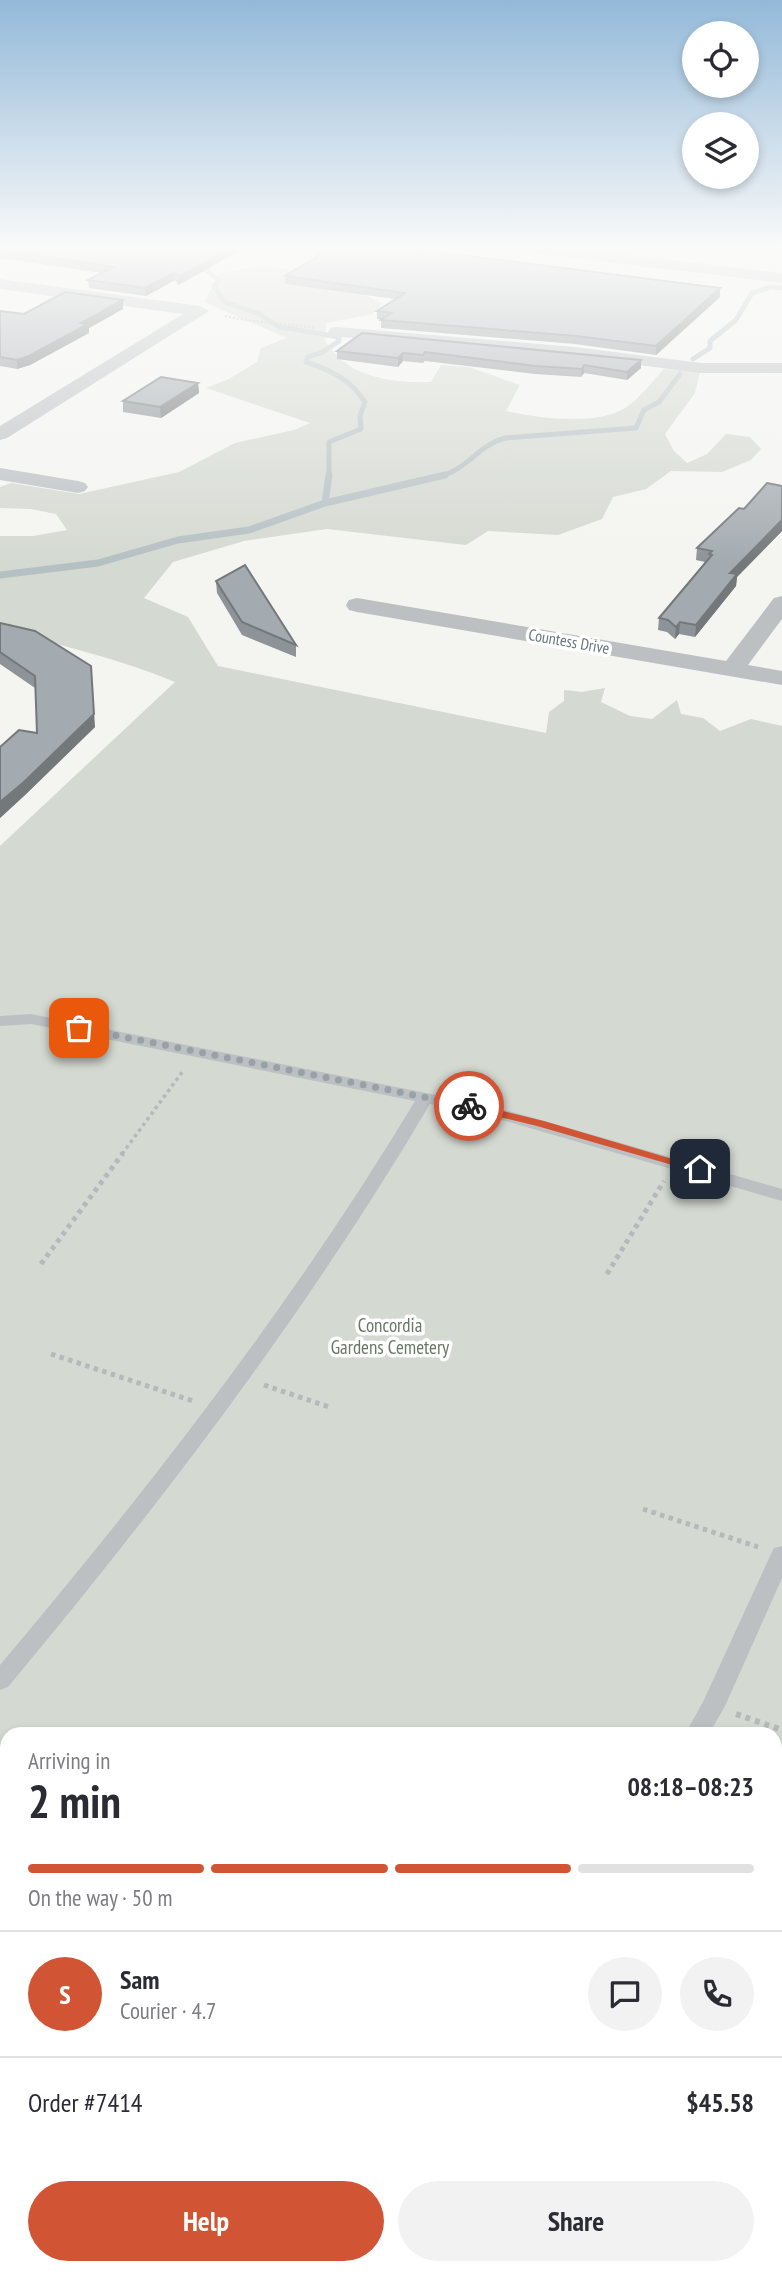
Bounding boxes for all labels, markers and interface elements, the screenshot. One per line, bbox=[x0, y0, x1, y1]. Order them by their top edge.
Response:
map controls bbox=[682, 21, 759, 189]
button: locate bbox=[682, 21, 759, 98]
button: layers bbox=[682, 112, 759, 189]
street label: Countess Drive bbox=[527, 624, 611, 658]
pin bbox=[49, 998, 109, 1058]
icon: bag bbox=[60, 1009, 98, 1047]
courier bbox=[434, 1071, 504, 1141]
icon: bike bbox=[450, 1087, 488, 1125]
pin bbox=[670, 1139, 730, 1199]
icon: home bbox=[681, 1150, 719, 1188]
park label: Concordia Gardens Cemetery bbox=[331, 1313, 450, 1359]
text: Arriving in bbox=[28, 1746, 110, 1775]
text: 08:18–08:23 bbox=[627, 1770, 754, 1803]
text: 2 min bbox=[28, 1771, 121, 1831]
text: On the way · 50 m bbox=[28, 1883, 172, 1912]
button: chat bbox=[588, 1957, 662, 2031]
button: phone bbox=[680, 1957, 754, 2031]
text: Sam bbox=[120, 1963, 159, 1996]
text: S bbox=[59, 1978, 71, 2011]
text: Courier · 4.7 bbox=[120, 1996, 216, 2025]
text: Order #7414 bbox=[28, 2086, 143, 2119]
text: $45.58 bbox=[686, 2086, 754, 2119]
button: Help bbox=[28, 2181, 384, 2261]
button: Share bbox=[398, 2181, 754, 2261]

